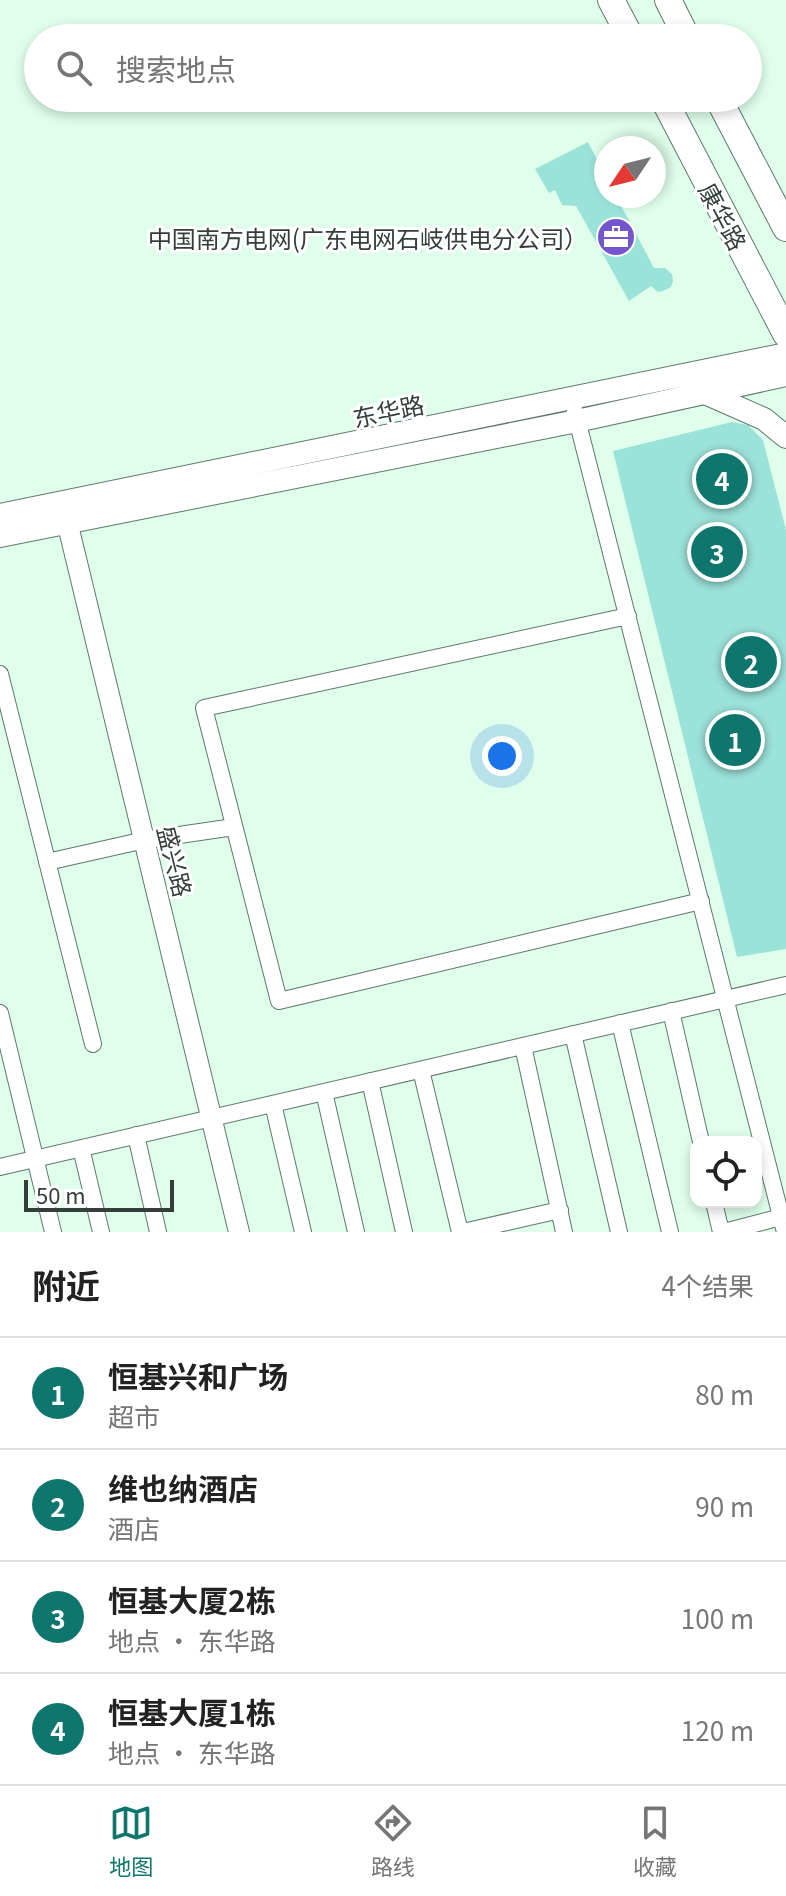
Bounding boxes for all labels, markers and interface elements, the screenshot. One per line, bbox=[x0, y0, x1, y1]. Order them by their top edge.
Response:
search box bbox=[24, 24, 762, 112]
icon: search bbox=[52, 46, 96, 90]
text: 搜索地点 bbox=[116, 46, 236, 90]
north arrow bbox=[594, 136, 666, 208]
street label: 康华路 bbox=[692, 176, 756, 256]
office icon: 中国南方电网(广东电网石岐供电分公司） bbox=[595, 216, 637, 258]
place label: 中国南方电网(广东电网石岐供电分公司） bbox=[148, 220, 588, 255]
street label: 东华路 bbox=[349, 385, 427, 435]
pin: 4 bbox=[696, 449, 748, 509]
pin: 3 bbox=[691, 522, 743, 582]
pin: 2 bbox=[725, 632, 777, 692]
pin: 1 bbox=[709, 710, 761, 770]
your location bbox=[482, 736, 522, 776]
street label: 盛兴路 bbox=[150, 822, 202, 900]
map controls bbox=[690, 1136, 762, 1208]
button: locate bbox=[690, 1136, 762, 1208]
scale bar bbox=[24, 1176, 174, 1212]
text: 50 m bbox=[36, 1178, 86, 1210]
text: 附近 bbox=[32, 1260, 100, 1309]
text: 4个结果 bbox=[662, 1266, 754, 1303]
text: 恒基兴和广场 bbox=[108, 1353, 288, 1397]
text: 1 bbox=[50, 1375, 66, 1412]
text: 80 m bbox=[695, 1375, 754, 1412]
text: 超市 bbox=[108, 1397, 160, 1434]
text: 维也纳酒店 bbox=[108, 1465, 258, 1509]
text: 2 bbox=[50, 1487, 66, 1524]
text: 90 m bbox=[695, 1487, 754, 1524]
text: 酒店 bbox=[108, 1509, 160, 1546]
text: 恒基大厦2栋 bbox=[108, 1577, 276, 1621]
text: 3 bbox=[50, 1599, 66, 1636]
text: 100 m bbox=[681, 1599, 754, 1636]
text: 地点 · 东华路 bbox=[108, 1621, 276, 1658]
text: 恒基大厦1栋 bbox=[108, 1689, 276, 1733]
text: 4 bbox=[50, 1711, 66, 1748]
text: 120 m bbox=[681, 1711, 754, 1748]
text: 地点 · 东华路 bbox=[108, 1733, 276, 1770]
tab: 地图 bbox=[109, 1801, 153, 1881]
tab: 路线 bbox=[371, 1801, 415, 1881]
tab: 收藏 bbox=[633, 1801, 677, 1881]

